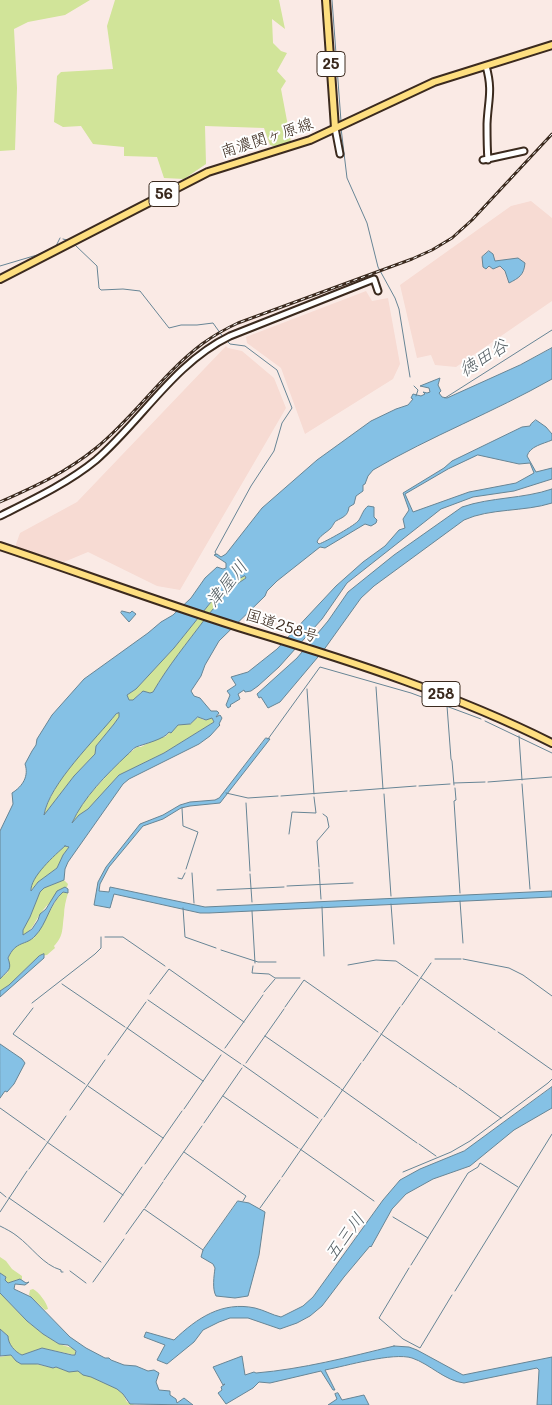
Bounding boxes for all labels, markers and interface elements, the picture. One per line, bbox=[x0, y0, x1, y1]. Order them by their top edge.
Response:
road number: 25 bbox=[317, 52, 345, 76]
street label: 南濃関ヶ原線 bbox=[218, 114, 316, 162]
road number: 56 bbox=[149, 182, 179, 206]
water label: 徳田谷 bbox=[455, 335, 513, 381]
water label: 津屋川 bbox=[202, 556, 252, 612]
street label: 国道258号 bbox=[243, 605, 321, 647]
road number: 258 bbox=[422, 682, 460, 706]
water label: 五三川 bbox=[320, 1209, 370, 1265]

